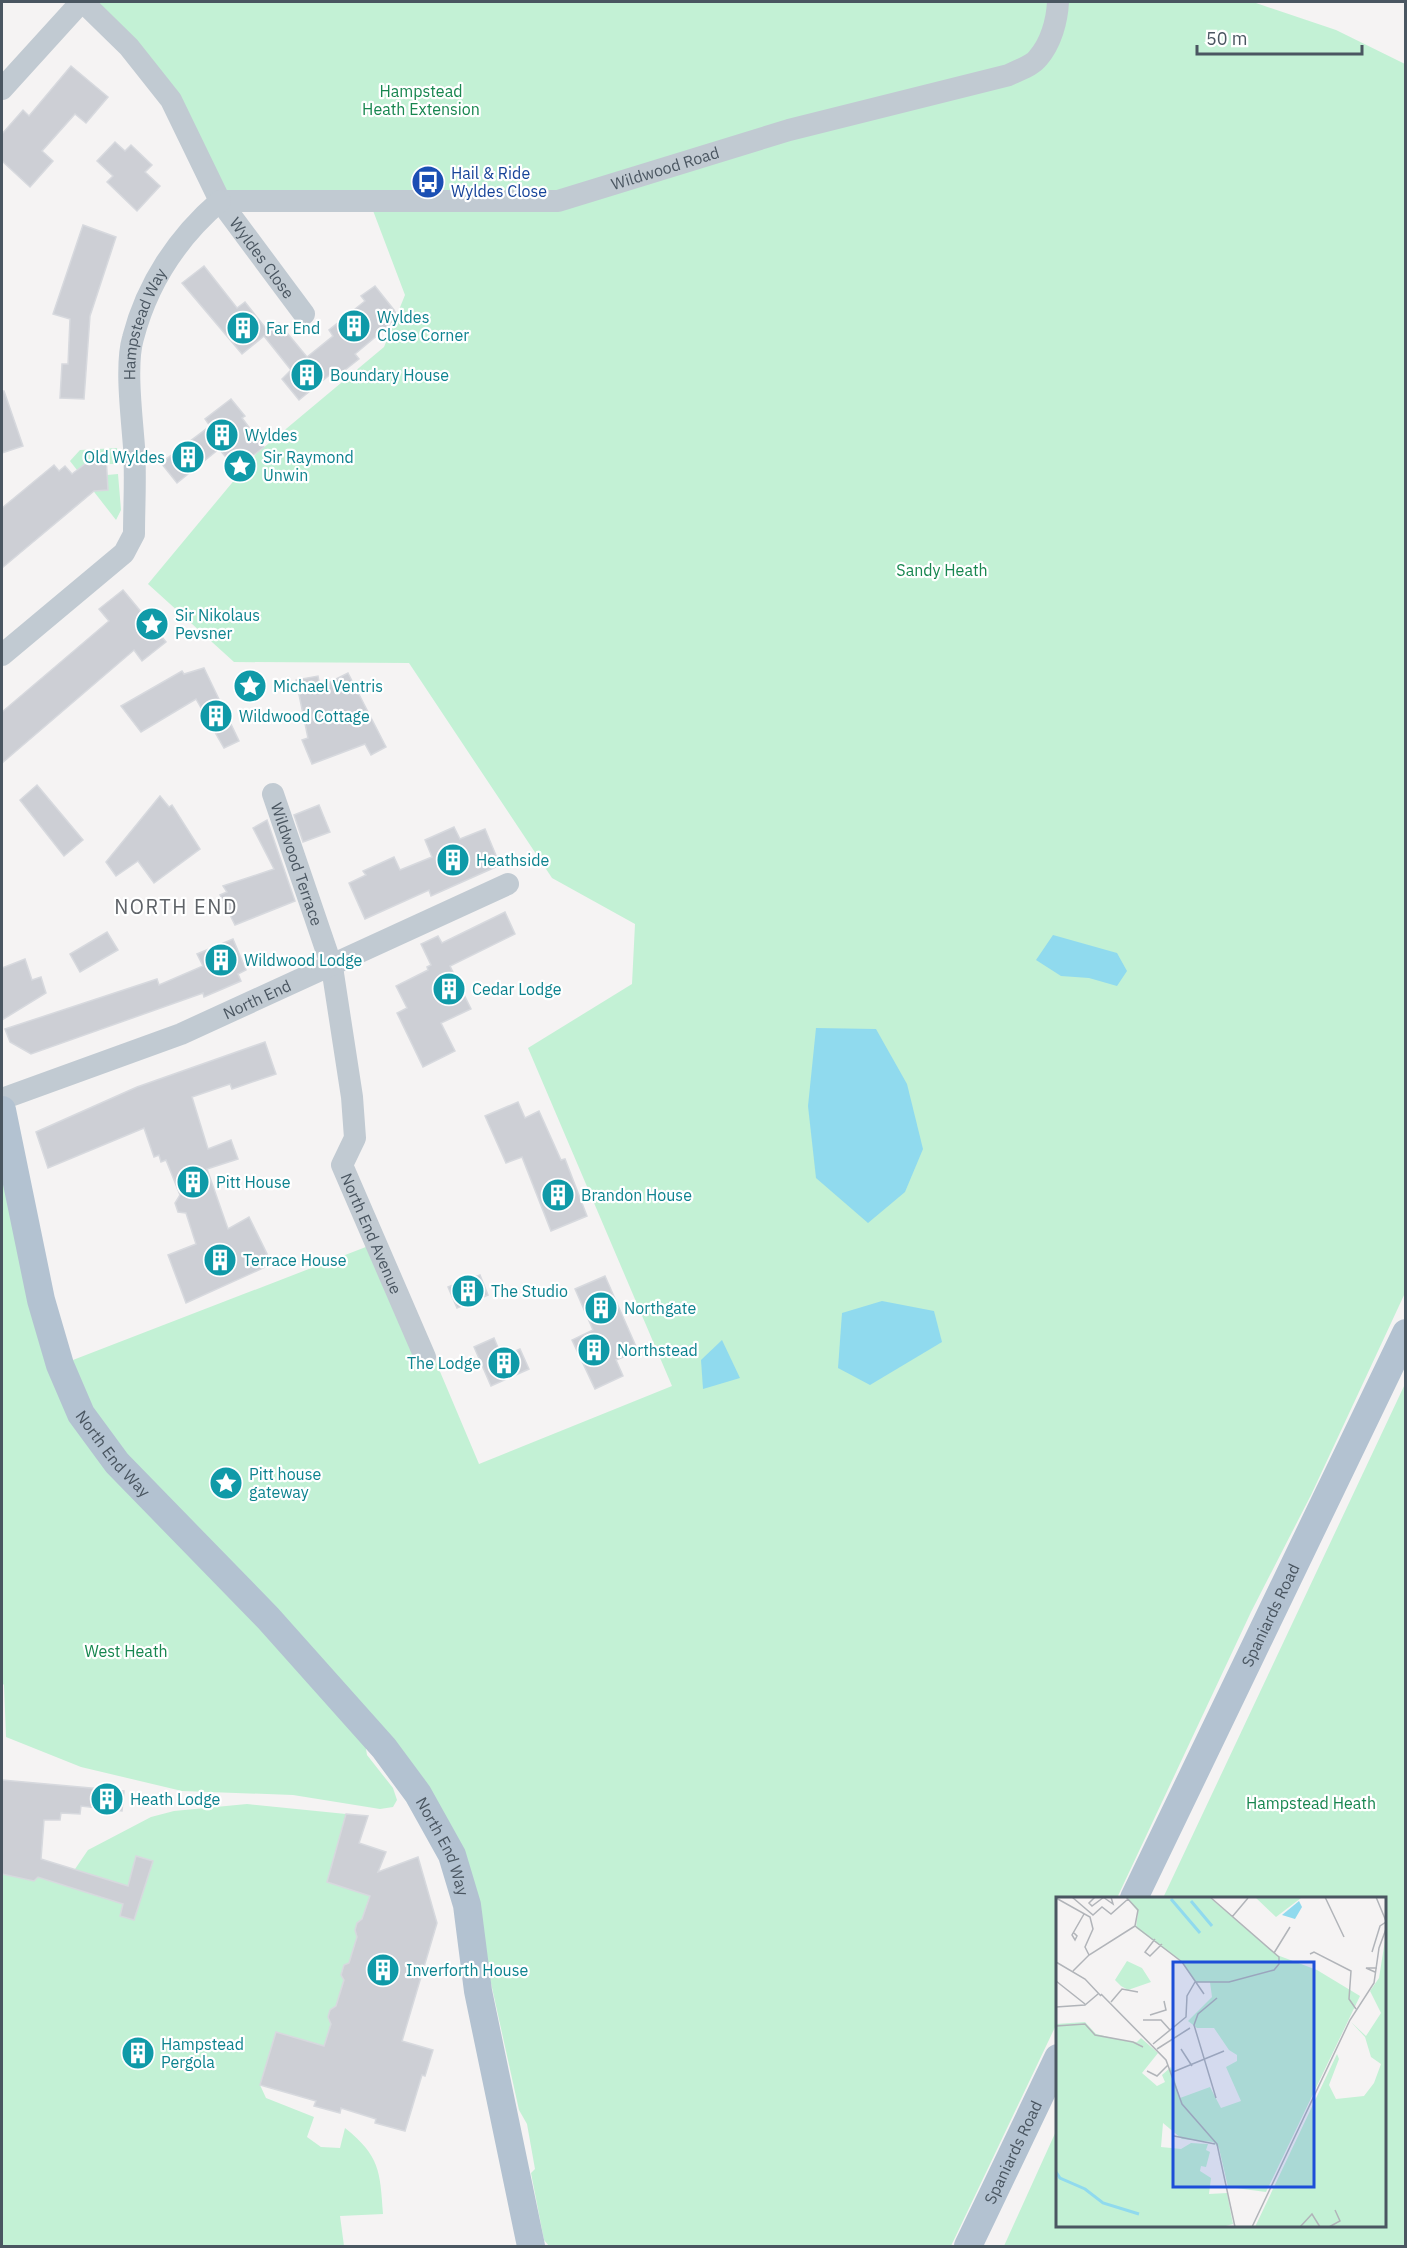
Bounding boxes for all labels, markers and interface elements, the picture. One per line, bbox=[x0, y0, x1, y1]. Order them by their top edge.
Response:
scale bar bbox=[1197, 18, 1362, 56]
text: 50 m bbox=[1206, 27, 1248, 50]
park label: Hampstead Heath Extension bbox=[362, 81, 480, 119]
street label: Wildwood Road bbox=[609, 142, 722, 194]
place label: Hail & Ride Wyldes Close bbox=[451, 163, 547, 201]
bus stop icon: Hail & Ride Wyldes Close bbox=[410, 164, 446, 200]
street label: Wyldes Close bbox=[226, 213, 299, 302]
street label: Hampstead Way bbox=[119, 264, 171, 380]
place label: Wyldes Close Corner bbox=[377, 307, 469, 345]
building icon: Wyldes Close Corner bbox=[336, 308, 372, 344]
building icon: Far End bbox=[225, 310, 261, 346]
place label: Far End bbox=[266, 318, 320, 338]
building icon: Boundary House bbox=[289, 357, 325, 393]
place label: Boundary House bbox=[330, 365, 449, 385]
building icon: Wyldes bbox=[204, 417, 240, 453]
place label: Wyldes bbox=[245, 425, 297, 445]
building icon: Old Wyldes bbox=[170, 439, 206, 475]
place label: Old Wyldes bbox=[84, 447, 165, 467]
place label: Sir Raymond Unwin bbox=[263, 447, 354, 485]
place icon: Sir Raymond Unwin bbox=[222, 448, 258, 484]
park label: Sandy Heath bbox=[896, 560, 988, 580]
place label: Sir Nikolaus Pevsner bbox=[175, 605, 260, 643]
place icon: Sir Nikolaus Pevsner bbox=[134, 606, 170, 642]
place icon: Michael Ventris bbox=[232, 668, 268, 704]
place label: Michael Ventris bbox=[273, 676, 383, 696]
building icon: Wildwood Cottage bbox=[198, 698, 234, 734]
place label: Wildwood Cottage bbox=[239, 706, 370, 726]
street label: Wildwood Terrace bbox=[267, 800, 327, 929]
building icon: Heathside bbox=[435, 842, 471, 878]
place label: Heathside bbox=[476, 850, 549, 870]
district label: NORTH END bbox=[114, 893, 238, 920]
building icon: Wildwood Lodge bbox=[203, 942, 239, 978]
place label: Wildwood Lodge bbox=[244, 950, 363, 970]
building icon: Cedar Lodge bbox=[431, 971, 467, 1007]
street label: North End bbox=[220, 975, 294, 1023]
place label: Cedar Lodge bbox=[472, 979, 562, 999]
building icon: Pitt House bbox=[175, 1164, 211, 1200]
street label: North End Avenue bbox=[337, 1170, 407, 1297]
place label: Pitt House bbox=[216, 1172, 291, 1192]
building icon: Brandon House bbox=[540, 1177, 576, 1213]
place label: Brandon House bbox=[581, 1185, 692, 1205]
building icon: Terrace House bbox=[202, 1242, 238, 1278]
place label: Terrace House bbox=[243, 1250, 347, 1270]
building icon: The Studio bbox=[450, 1273, 486, 1309]
place label: The Studio bbox=[491, 1281, 568, 1301]
building icon: Northgate bbox=[583, 1290, 619, 1326]
place label: Northgate bbox=[624, 1298, 696, 1318]
building icon: Northstead bbox=[576, 1332, 612, 1368]
place label: Northstead bbox=[617, 1340, 698, 1360]
building icon: The Lodge bbox=[486, 1345, 522, 1381]
place label: The Lodge bbox=[407, 1353, 481, 1373]
street label: North End Way bbox=[72, 1406, 155, 1501]
place label: Pitt house gateway bbox=[249, 1464, 321, 1502]
place icon: Pitt house gateway bbox=[208, 1465, 244, 1501]
street label: Spaniards Road bbox=[1237, 1560, 1304, 1670]
park label: West Heath bbox=[84, 1641, 168, 1661]
building icon: Heath Lodge bbox=[89, 1781, 125, 1817]
place label: Heath Lodge bbox=[130, 1789, 221, 1809]
street label: North End Way bbox=[412, 1793, 474, 1898]
park label: Hampstead Heath bbox=[1246, 1793, 1376, 1813]
inset map bbox=[1056, 1897, 1386, 2227]
building icon: Inverforth House bbox=[365, 1952, 401, 1988]
place label: Inverforth House bbox=[406, 1960, 528, 1980]
place label: Hampstead Pergola bbox=[161, 2034, 244, 2072]
building icon: Hampstead Pergola bbox=[120, 2035, 156, 2071]
street label: Spaniards Road bbox=[980, 2097, 1046, 2207]

